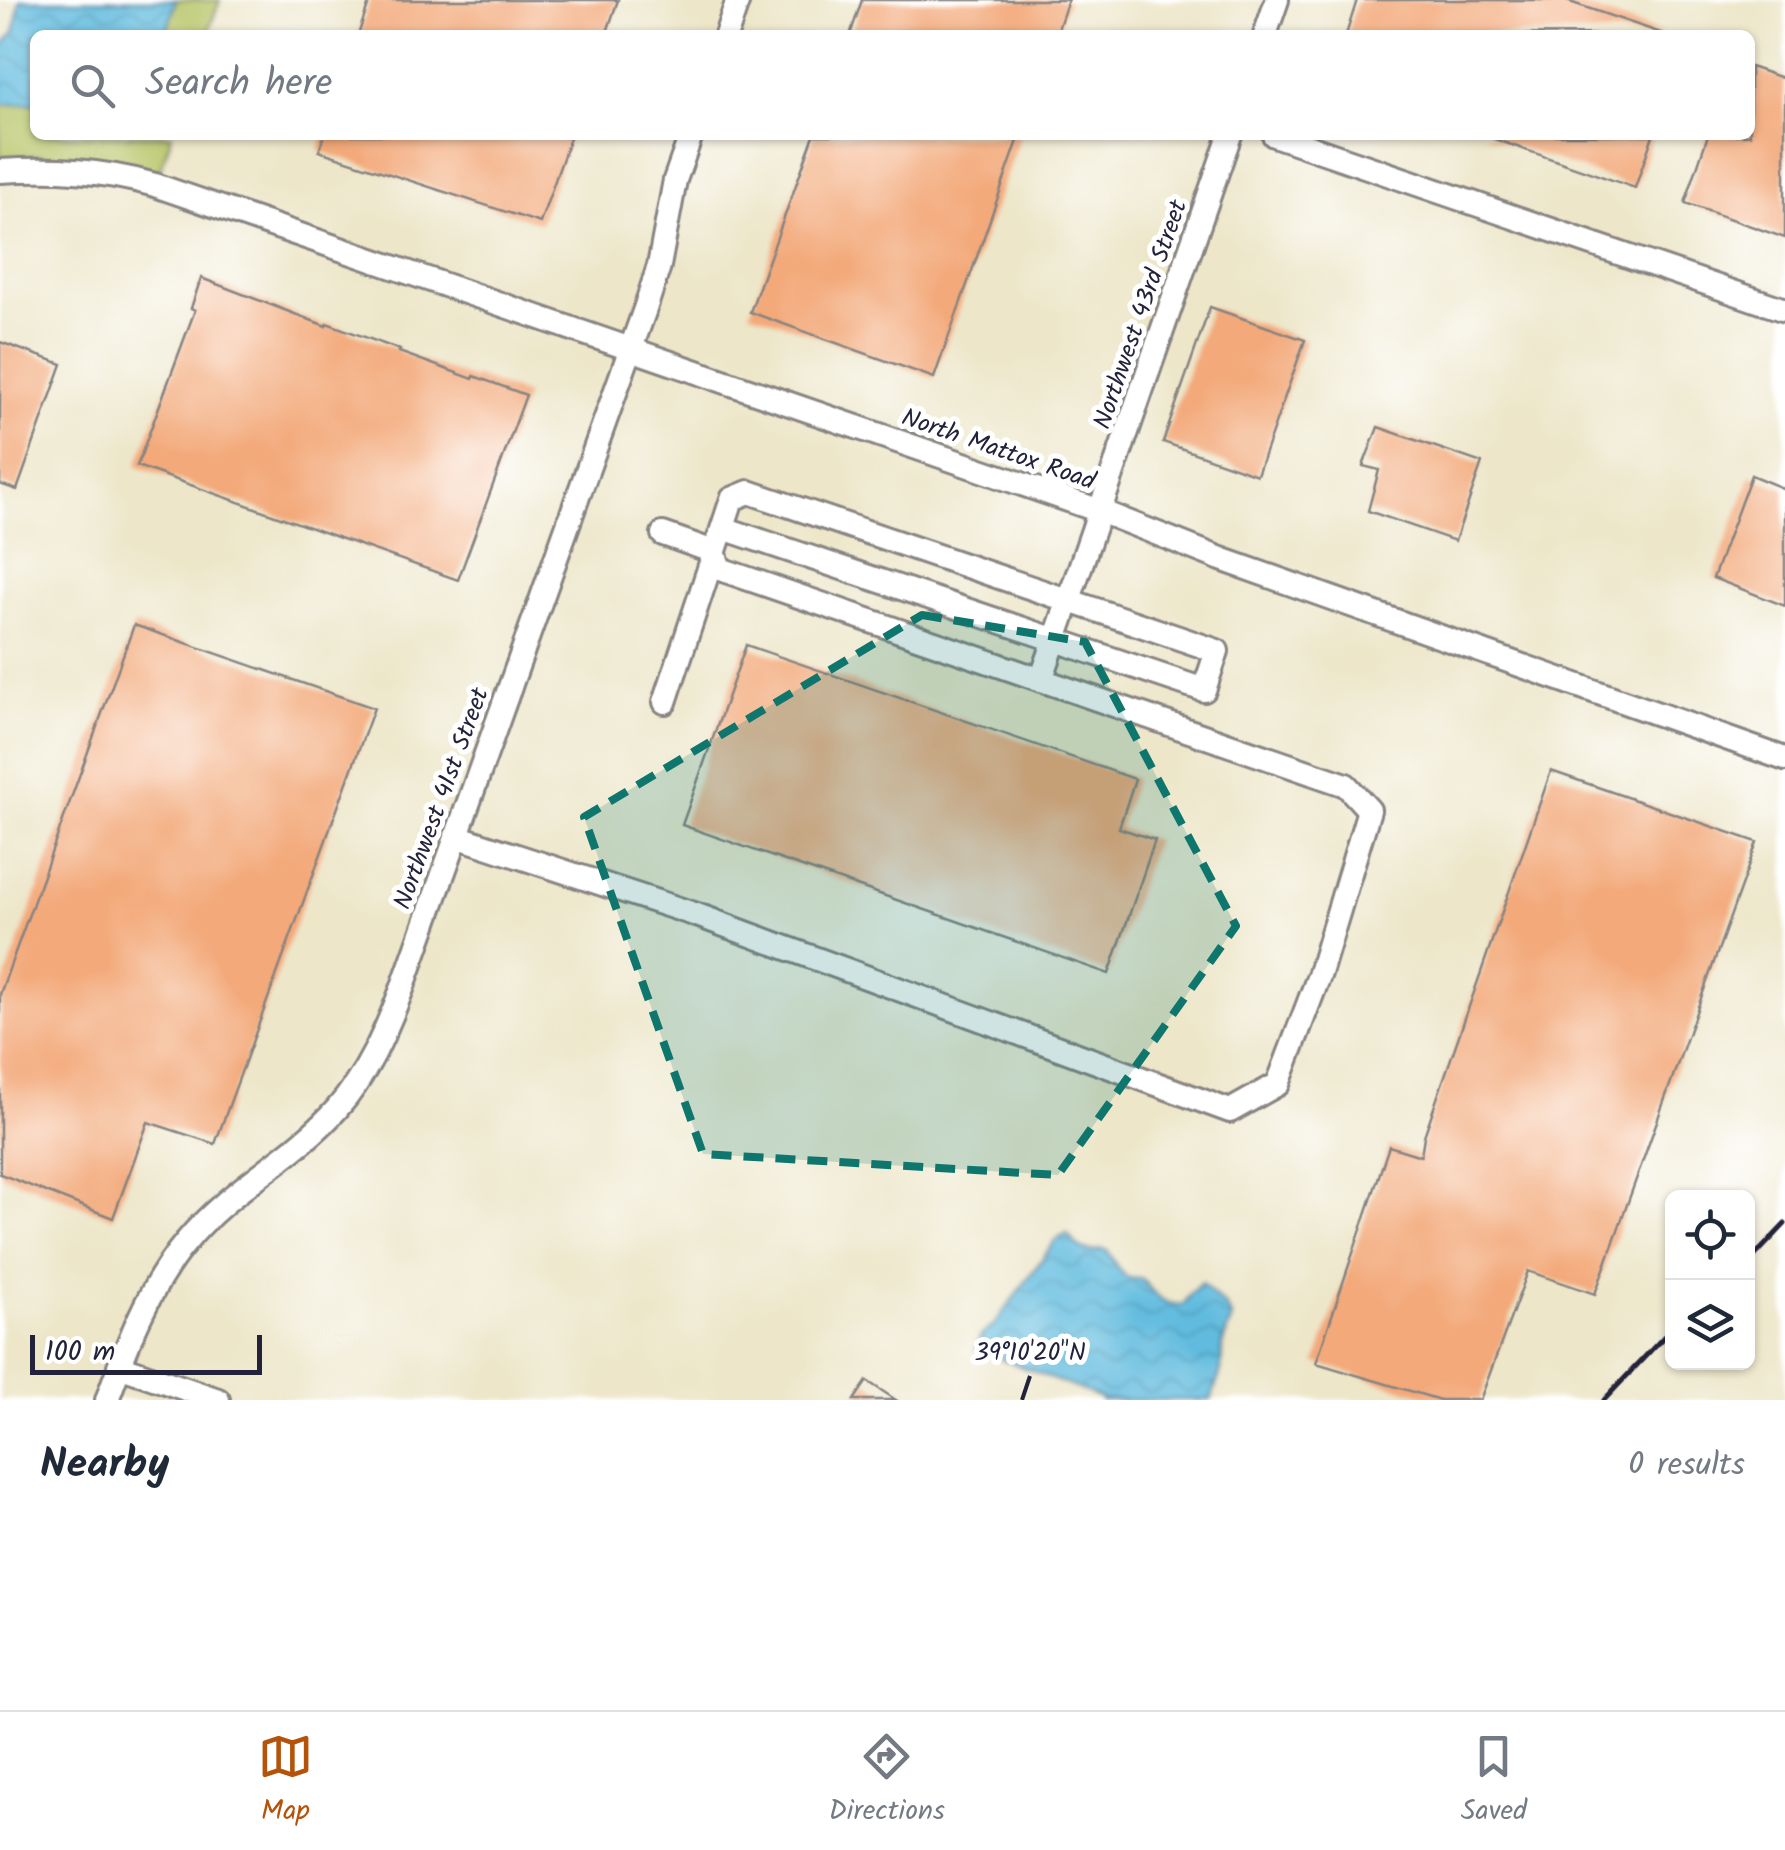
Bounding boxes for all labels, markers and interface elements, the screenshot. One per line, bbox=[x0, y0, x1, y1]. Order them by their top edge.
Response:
search box bbox=[30, 30, 1755, 140]
text: Search here bbox=[145, 55, 332, 115]
icon: search bbox=[65, 58, 120, 113]
street label: Northwest 43rd Street bbox=[1083, 194, 1199, 435]
street label: North Mattox Road bbox=[896, 398, 1102, 502]
street label: Northwest 41st Street bbox=[383, 682, 501, 915]
map controls bbox=[1665, 1190, 1755, 1370]
button: locate bbox=[1665, 1190, 1755, 1280]
button: layers bbox=[1665, 1280, 1755, 1370]
scale bar bbox=[30, 1330, 262, 1374]
text: 100 m bbox=[45, 1330, 115, 1375]
text: 39°10'20"N bbox=[974, 1333, 1086, 1373]
text: Nearby bbox=[40, 1432, 169, 1499]
text: 0 results bbox=[1628, 1440, 1745, 1491]
tab: Map bbox=[258, 1729, 313, 1834]
tab: Directions bbox=[829, 1729, 945, 1834]
tab: Saved bbox=[1461, 1729, 1527, 1834]

